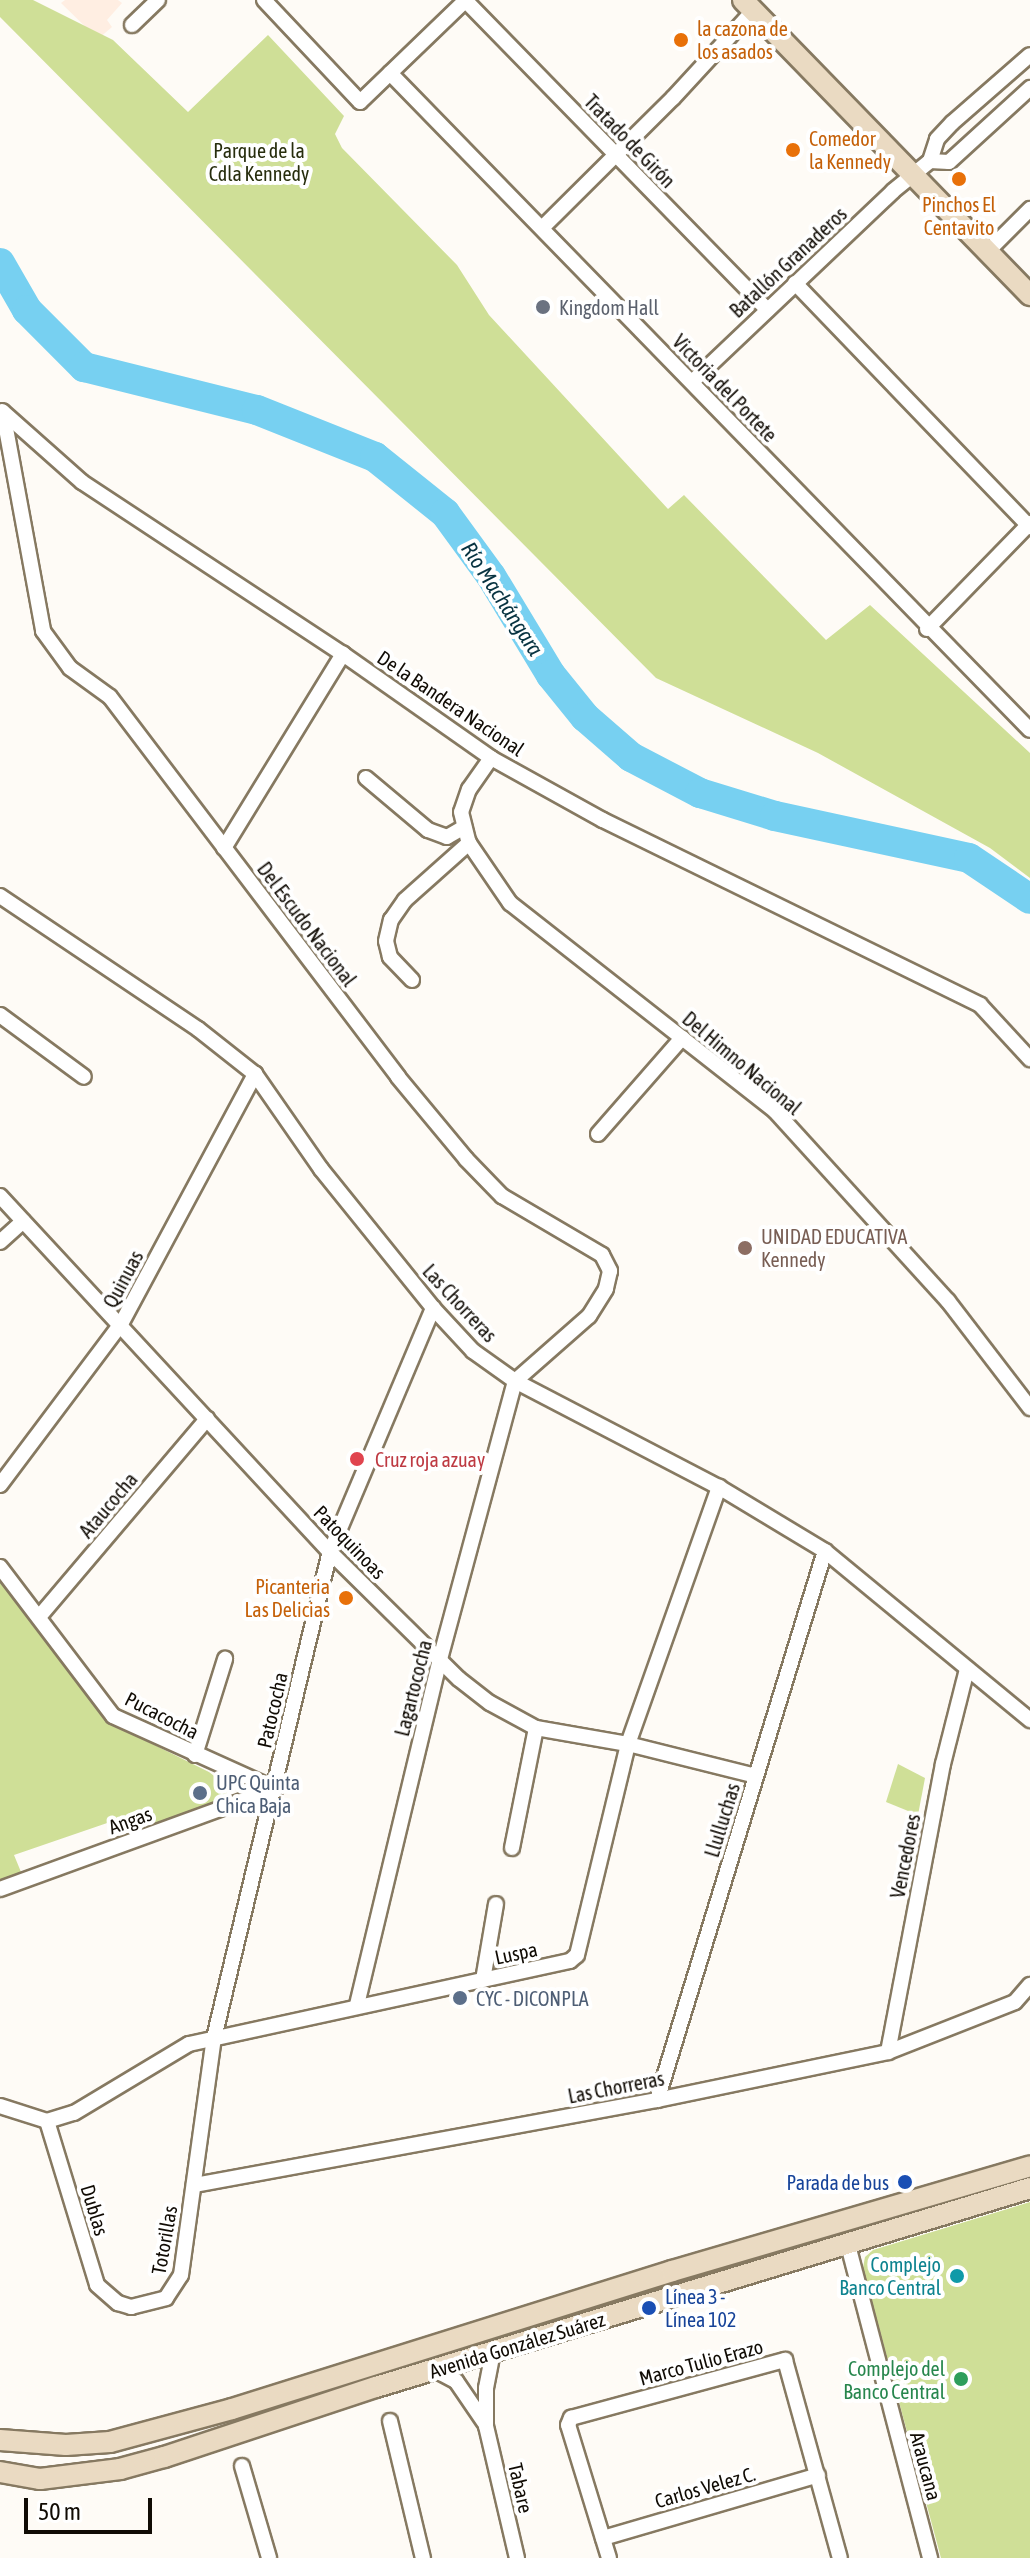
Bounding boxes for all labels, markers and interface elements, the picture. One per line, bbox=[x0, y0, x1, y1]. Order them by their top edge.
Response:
place label: la cazona de los asados bbox=[697, 16, 788, 63]
marker: la cazona de los asados bbox=[672, 31, 690, 49]
street label: Tratado de Girón bbox=[579, 89, 681, 193]
place label: Comedor la Kennedy bbox=[809, 126, 891, 173]
park label: Parque de la Cdla Kennedy bbox=[209, 139, 309, 186]
marker: Comedor la Kennedy bbox=[784, 141, 802, 159]
marker: Pinchos El Centavito bbox=[950, 170, 968, 188]
place label: Pinchos El Centavito bbox=[922, 192, 996, 239]
street label: Batallón Granaderos bbox=[724, 202, 852, 322]
place label: Kingdom Hall bbox=[559, 295, 659, 319]
marker: Kingdom Hall bbox=[534, 298, 552, 316]
street label: Victoria del Portete bbox=[668, 329, 782, 447]
water label: Río Machángara bbox=[455, 537, 549, 661]
street label: De la Bandera Nacional bbox=[373, 645, 529, 761]
street label: Del Escudo Nacional bbox=[252, 857, 362, 991]
street label: Del Himno Nacional bbox=[678, 1006, 806, 1120]
place label: UNIDAD EDUCATIVA Kennedy bbox=[761, 1224, 907, 1271]
marker: UNIDAD EDUCATIVA Kennedy bbox=[736, 1239, 754, 1257]
street label: Quinuas bbox=[98, 1246, 148, 1312]
street label: Las Chorreras bbox=[418, 1259, 502, 1347]
place label: Cruz roja azuay bbox=[375, 1447, 485, 1471]
marker: Cruz roja azuay bbox=[346, 1448, 368, 1470]
street label: Ataucocha bbox=[74, 1468, 142, 1542]
street label: Patoquinoas bbox=[309, 1500, 391, 1584]
place label: Picanteria Las Delicias bbox=[245, 1574, 330, 1621]
marker: Picanteria Las Delicias bbox=[337, 1589, 355, 1607]
street label: Lagartococha bbox=[389, 1637, 437, 1739]
street label: Patococha bbox=[252, 1670, 292, 1750]
street label: Pucacocha bbox=[121, 1686, 203, 1744]
place label: UPC Quinta Chica Baja bbox=[216, 1770, 300, 1817]
street label: Llulluchas bbox=[699, 1780, 745, 1860]
marker: UPC Quinta Chica Baja bbox=[191, 1784, 209, 1802]
street label: Angas bbox=[105, 1801, 155, 1839]
street label: Vencedores bbox=[885, 1812, 925, 1900]
street label: Luspa bbox=[492, 1937, 540, 1969]
place label: CYC - DICONPLA bbox=[476, 1986, 588, 2010]
marker: CYC - DICONPLA bbox=[451, 1989, 469, 2007]
street label: Las Chorreras bbox=[566, 2066, 666, 2108]
place label: Parada de bus bbox=[786, 2170, 889, 2194]
marker: Parada de bus bbox=[896, 2173, 914, 2191]
street label: Dublas bbox=[76, 2182, 114, 2238]
street label: Totorillas bbox=[146, 2204, 182, 2276]
place label: Complejo Banco Central bbox=[839, 2252, 941, 2299]
marker: Complejo Banco Central bbox=[948, 2267, 966, 2285]
place label: Línea 3 - Línea 102 bbox=[665, 2284, 736, 2331]
marker: Línea 3 - Línea 102 bbox=[640, 2299, 658, 2317]
street label: Avenida González Suárez bbox=[426, 2307, 608, 2383]
street label: Marco Tulio Erazo bbox=[636, 2334, 766, 2390]
place label: Complejo del Banco Central bbox=[843, 2356, 945, 2403]
marker: Complejo del Banco Central bbox=[952, 2370, 970, 2388]
street label: Araucana bbox=[905, 2429, 947, 2503]
street label: Tabare bbox=[504, 2461, 538, 2515]
street label: Carlos Velez C. bbox=[652, 2461, 758, 2513]
scale bar bbox=[28, 2482, 156, 2532]
text: 50 m bbox=[38, 2498, 81, 2525]

